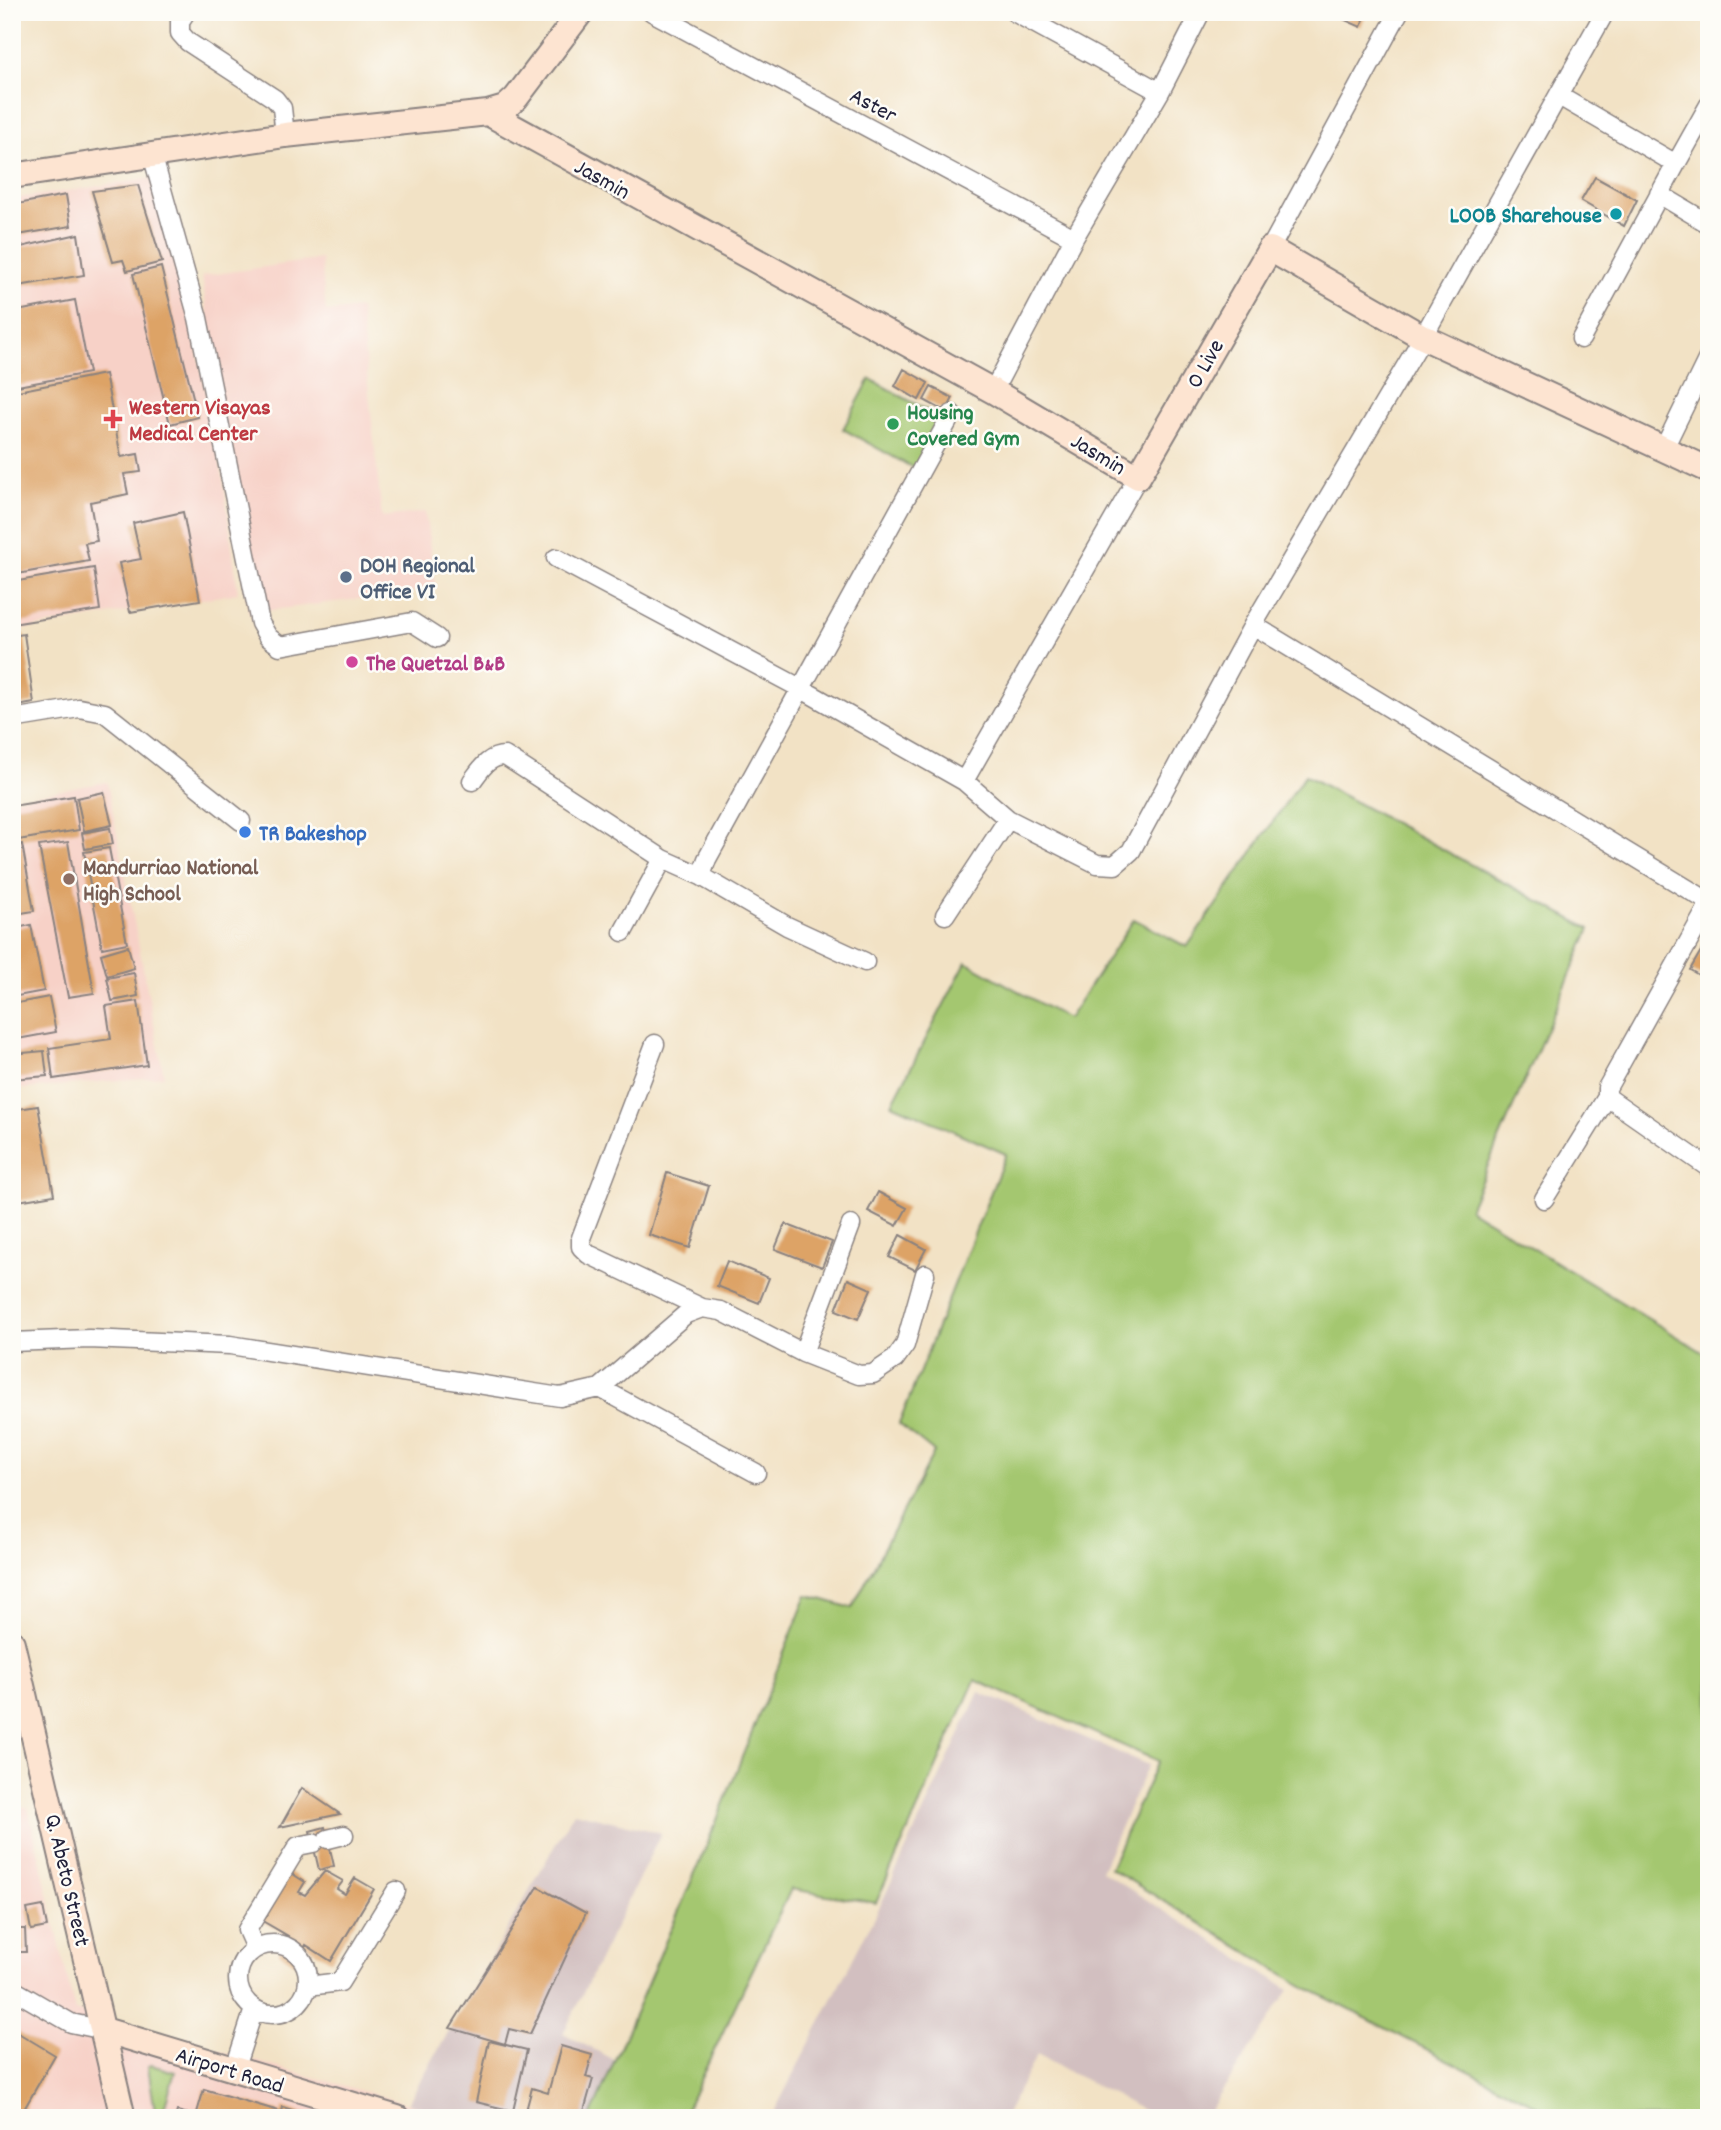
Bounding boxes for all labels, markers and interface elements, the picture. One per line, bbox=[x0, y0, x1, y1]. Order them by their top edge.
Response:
street label: Aster bbox=[843, 81, 902, 133]
street label: Jasmin bbox=[567, 152, 635, 210]
place label: LOOB Sharehouse bbox=[1449, 201, 1602, 234]
marker: LOOB Sharehouse bbox=[1608, 206, 1624, 222]
street label: O Live bbox=[1180, 334, 1234, 395]
place label: Western Visayas Medical Center bbox=[129, 393, 271, 452]
place label: Housing Covered Gym bbox=[907, 398, 1020, 457]
marker: Western Visayas Medical Center bbox=[103, 409, 123, 429]
marker: Housing Covered Gym bbox=[885, 416, 901, 432]
street label: Jasmin bbox=[1063, 427, 1131, 485]
place label: DOH Regional Office VI bbox=[360, 551, 475, 610]
marker: DOH Regional Office VI bbox=[338, 569, 354, 585]
place label: The Quetzal B&B bbox=[366, 649, 505, 682]
marker: The Quetzal B&B bbox=[344, 654, 360, 670]
place label: TR Bakeshop bbox=[259, 819, 367, 852]
marker: TR Bakeshop bbox=[237, 824, 253, 840]
place label: Mandurriao National High School bbox=[83, 853, 259, 912]
marker: Mandurriao National High School bbox=[61, 871, 77, 887]
street label: Q. Abeto Street bbox=[34, 1811, 97, 1950]
street label: Airport Road bbox=[171, 2040, 287, 2104]

